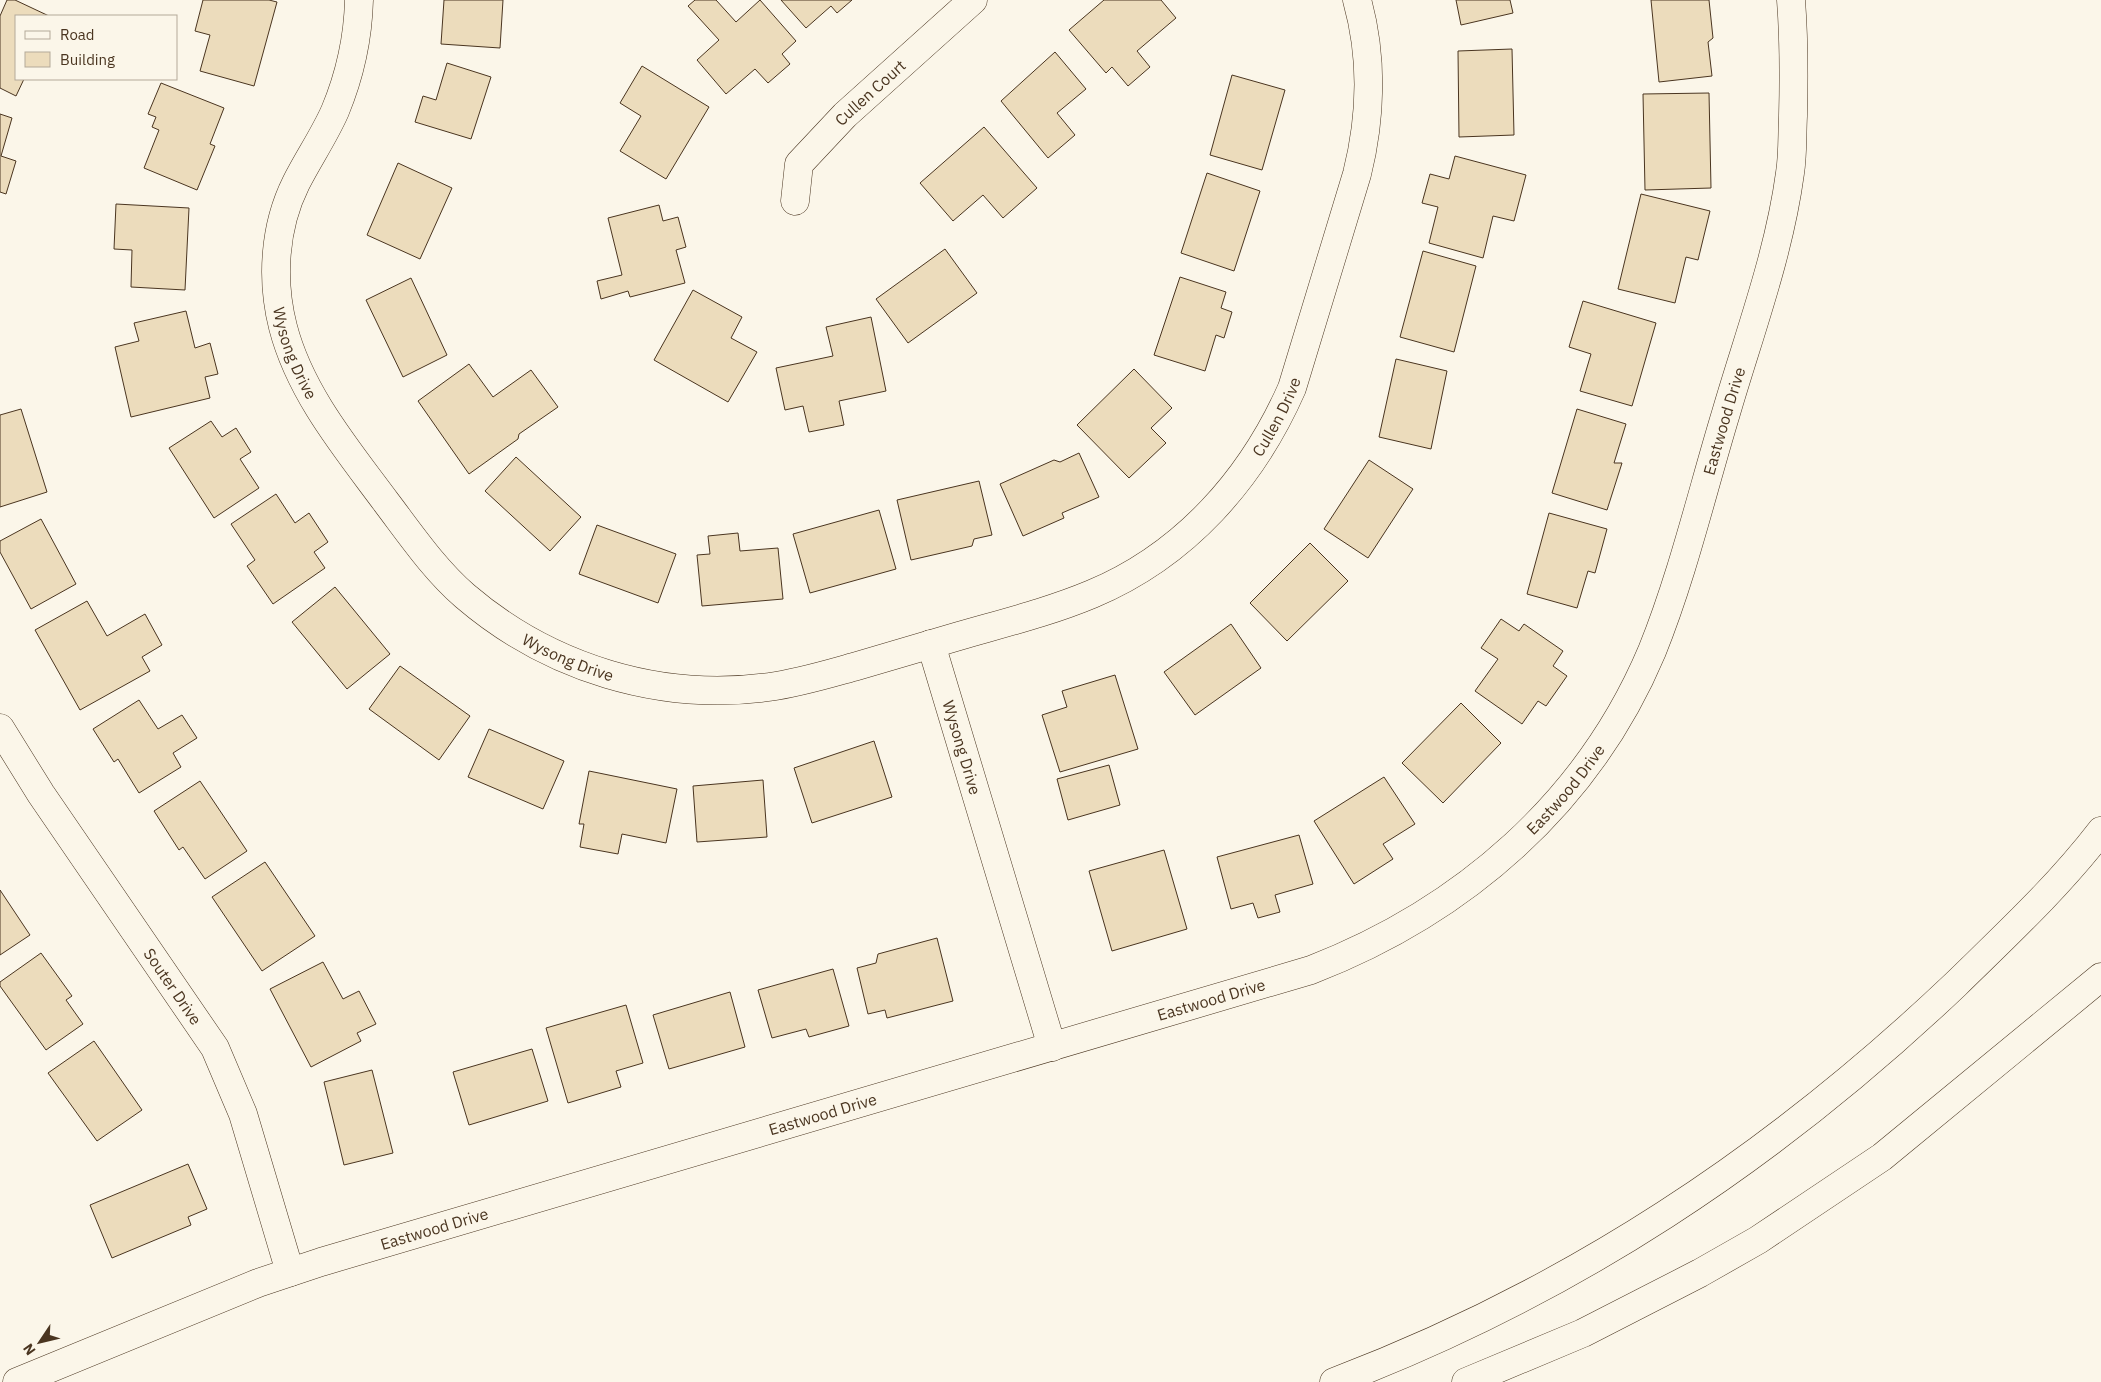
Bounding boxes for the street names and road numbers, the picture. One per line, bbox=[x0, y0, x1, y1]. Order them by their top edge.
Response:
street label: Cullen Court bbox=[830, 55, 910, 130]
street label: Wysong Drive bbox=[269, 305, 322, 403]
street label: Eastwood Drive bbox=[1699, 365, 1749, 477]
street label: Cullen Drive bbox=[1248, 375, 1305, 460]
street label: Wysong Drive bbox=[519, 629, 616, 685]
street label: Wysong Drive bbox=[938, 698, 986, 797]
street label: Eastwood Drive bbox=[1522, 740, 1609, 839]
street label: Souter Drive bbox=[140, 944, 206, 1029]
street label: Eastwood Drive bbox=[1155, 974, 1268, 1025]
street label: Eastwood Drive bbox=[766, 1089, 879, 1139]
street label: Eastwood Drive bbox=[378, 1203, 491, 1254]

